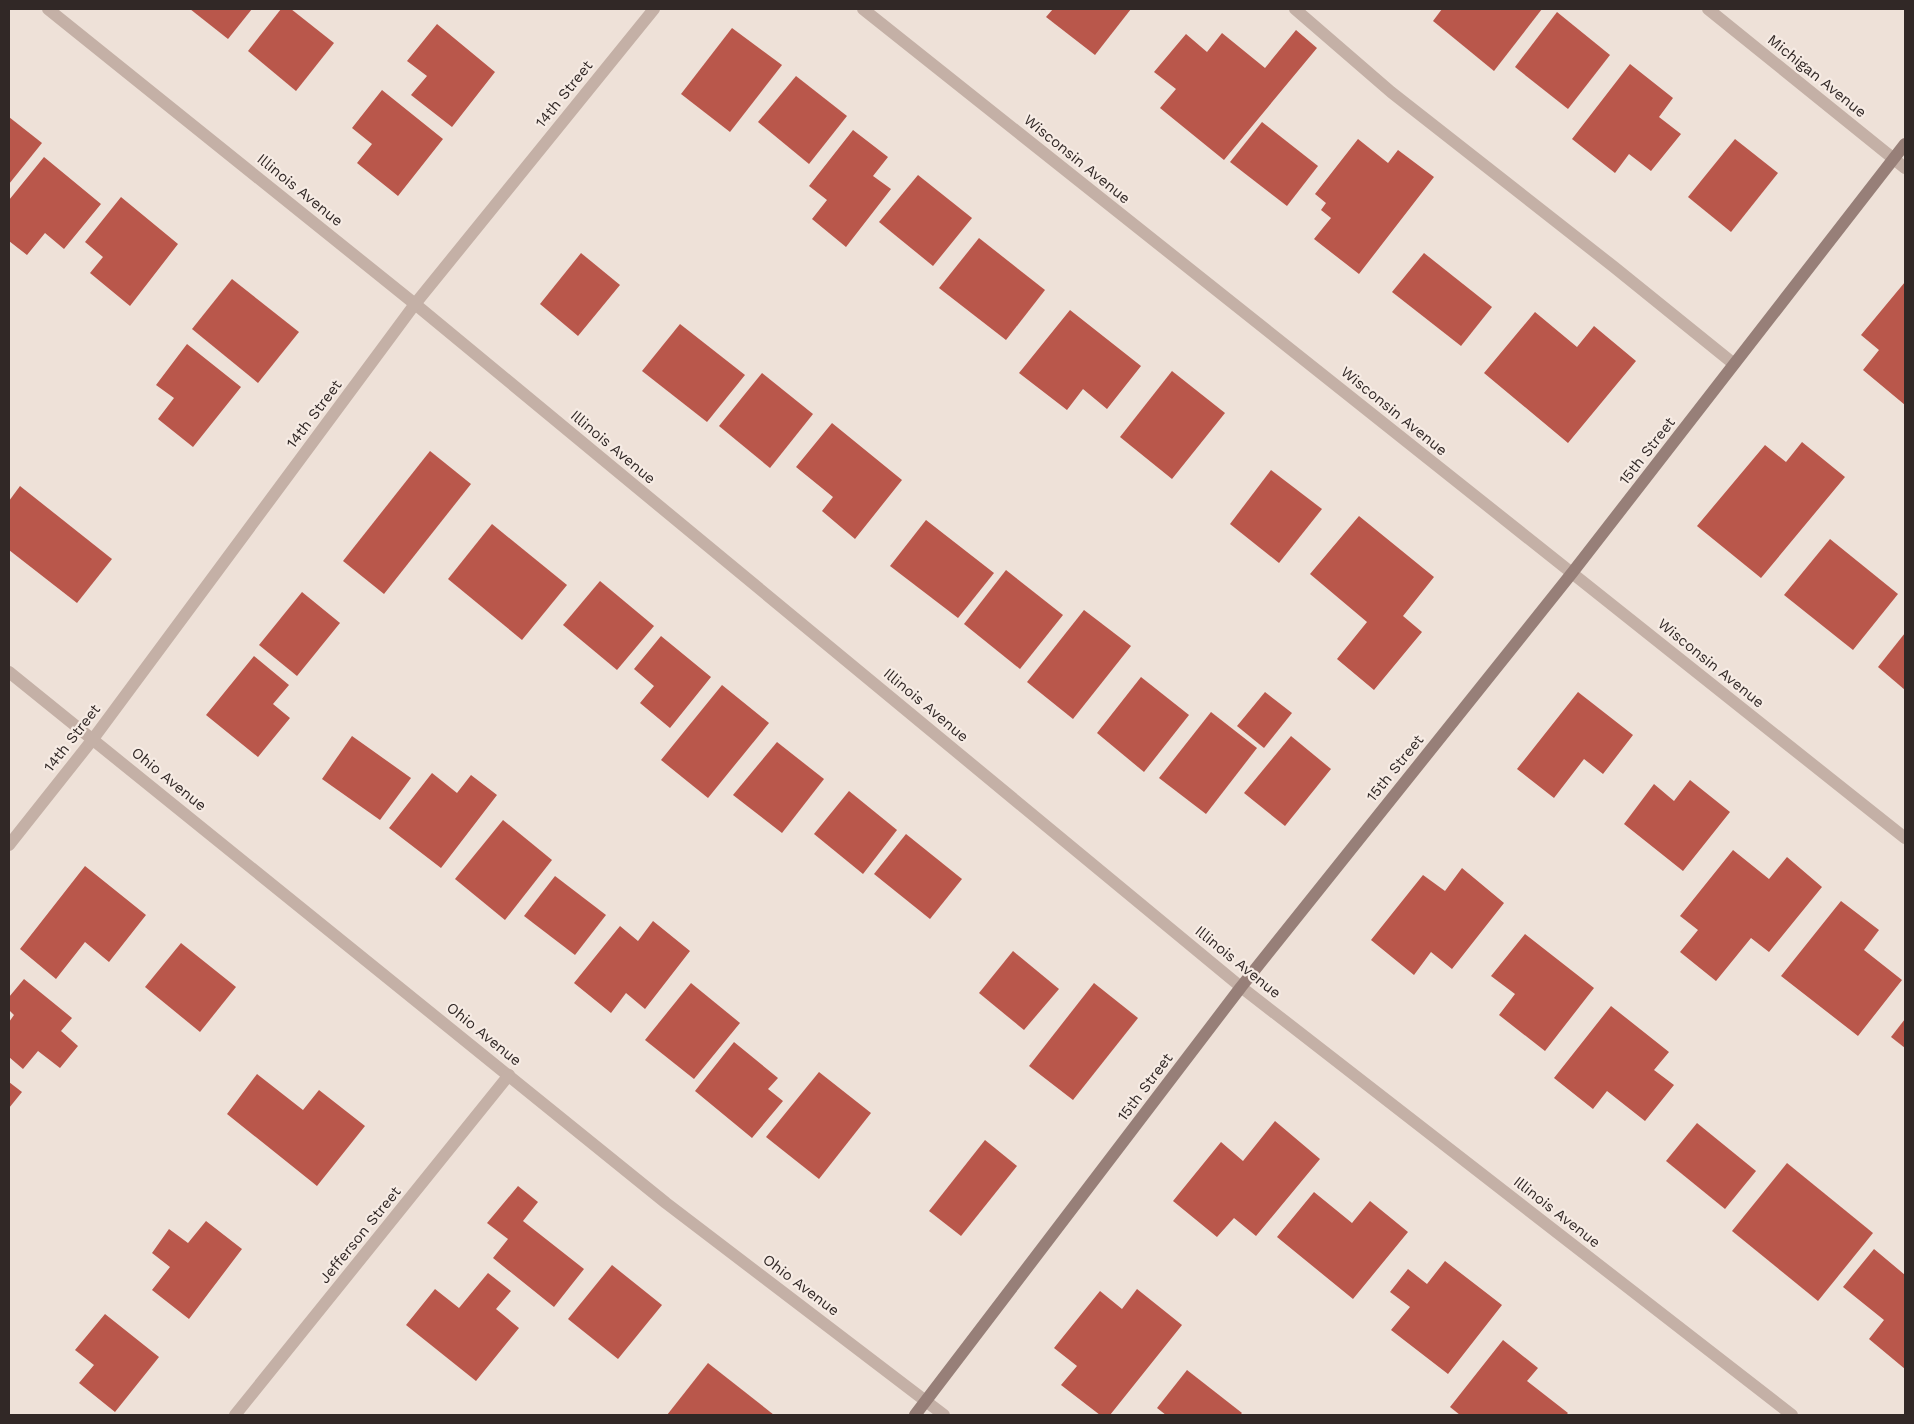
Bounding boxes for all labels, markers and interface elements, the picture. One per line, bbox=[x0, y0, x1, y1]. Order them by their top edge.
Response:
street label: Michigan Avenue bbox=[1764, 31, 1870, 121]
street label: 14th Street bbox=[532, 56, 597, 131]
street label: Wisconsin Avenue bbox=[1020, 111, 1134, 207]
street label: Illinois Avenue bbox=[253, 150, 347, 230]
street label: Wisconsin Avenue bbox=[1337, 363, 1451, 459]
street label: 14th Street bbox=[282, 376, 346, 452]
street label: Illinois Avenue bbox=[567, 406, 659, 488]
street label: 15th Street bbox=[1615, 413, 1679, 488]
street label: Wisconsin Avenue bbox=[1654, 615, 1768, 711]
street label: Illinois Avenue bbox=[880, 664, 972, 746]
street label: 14th Street bbox=[40, 700, 104, 775]
street label: 15th Street bbox=[1363, 731, 1428, 805]
street label: Ohio Avenue bbox=[128, 743, 210, 815]
street label: Illinois Avenue bbox=[1191, 922, 1285, 1002]
street label: Ohio Avenue bbox=[443, 998, 525, 1070]
street label: 15th Street bbox=[1114, 1049, 1177, 1125]
street label: Illinois Avenue bbox=[1510, 1172, 1604, 1252]
street label: Jefferson Street bbox=[315, 1182, 405, 1287]
street label: Ohio Avenue bbox=[759, 1250, 843, 1320]

